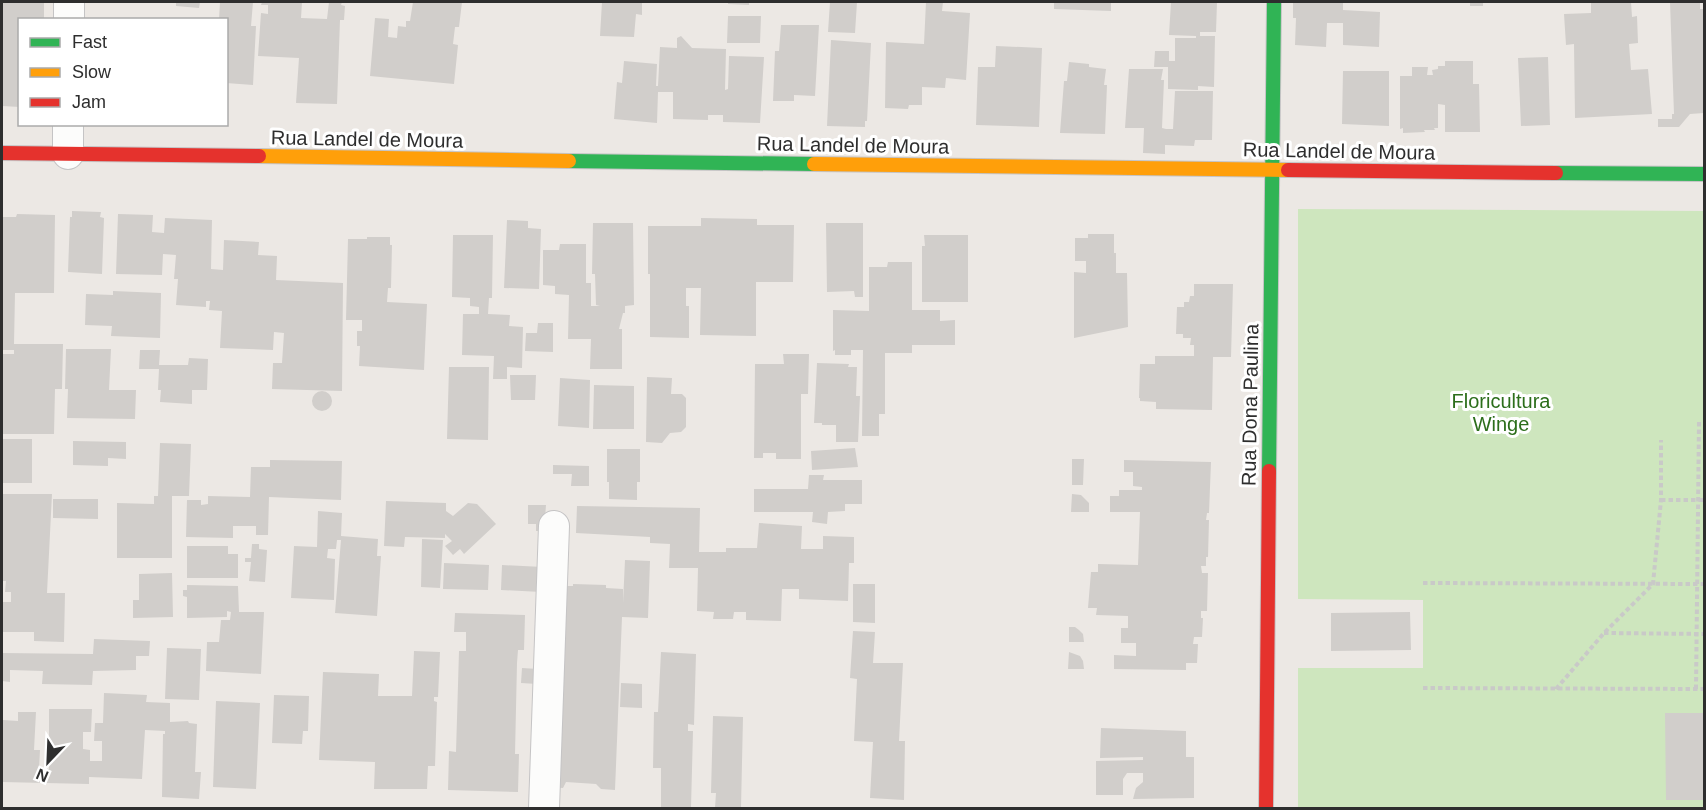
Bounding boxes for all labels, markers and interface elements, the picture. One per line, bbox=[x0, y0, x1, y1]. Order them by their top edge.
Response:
legend bbox=[18, 18, 228, 126]
text: Fast bbox=[72, 32, 107, 52]
text: Slow bbox=[72, 62, 112, 82]
text: Jam bbox=[72, 92, 106, 112]
street label: Rua Landel de Moura bbox=[271, 126, 464, 152]
street label: Rua Landel de Moura bbox=[757, 132, 950, 158]
street label: Rua Landel de Moura bbox=[1243, 138, 1436, 164]
street label: Rua Dona Paulina bbox=[1238, 323, 1262, 486]
park label: Floricultura Winge bbox=[1452, 390, 1551, 435]
north arrow bbox=[18, 732, 78, 792]
text: N bbox=[34, 765, 51, 785]

